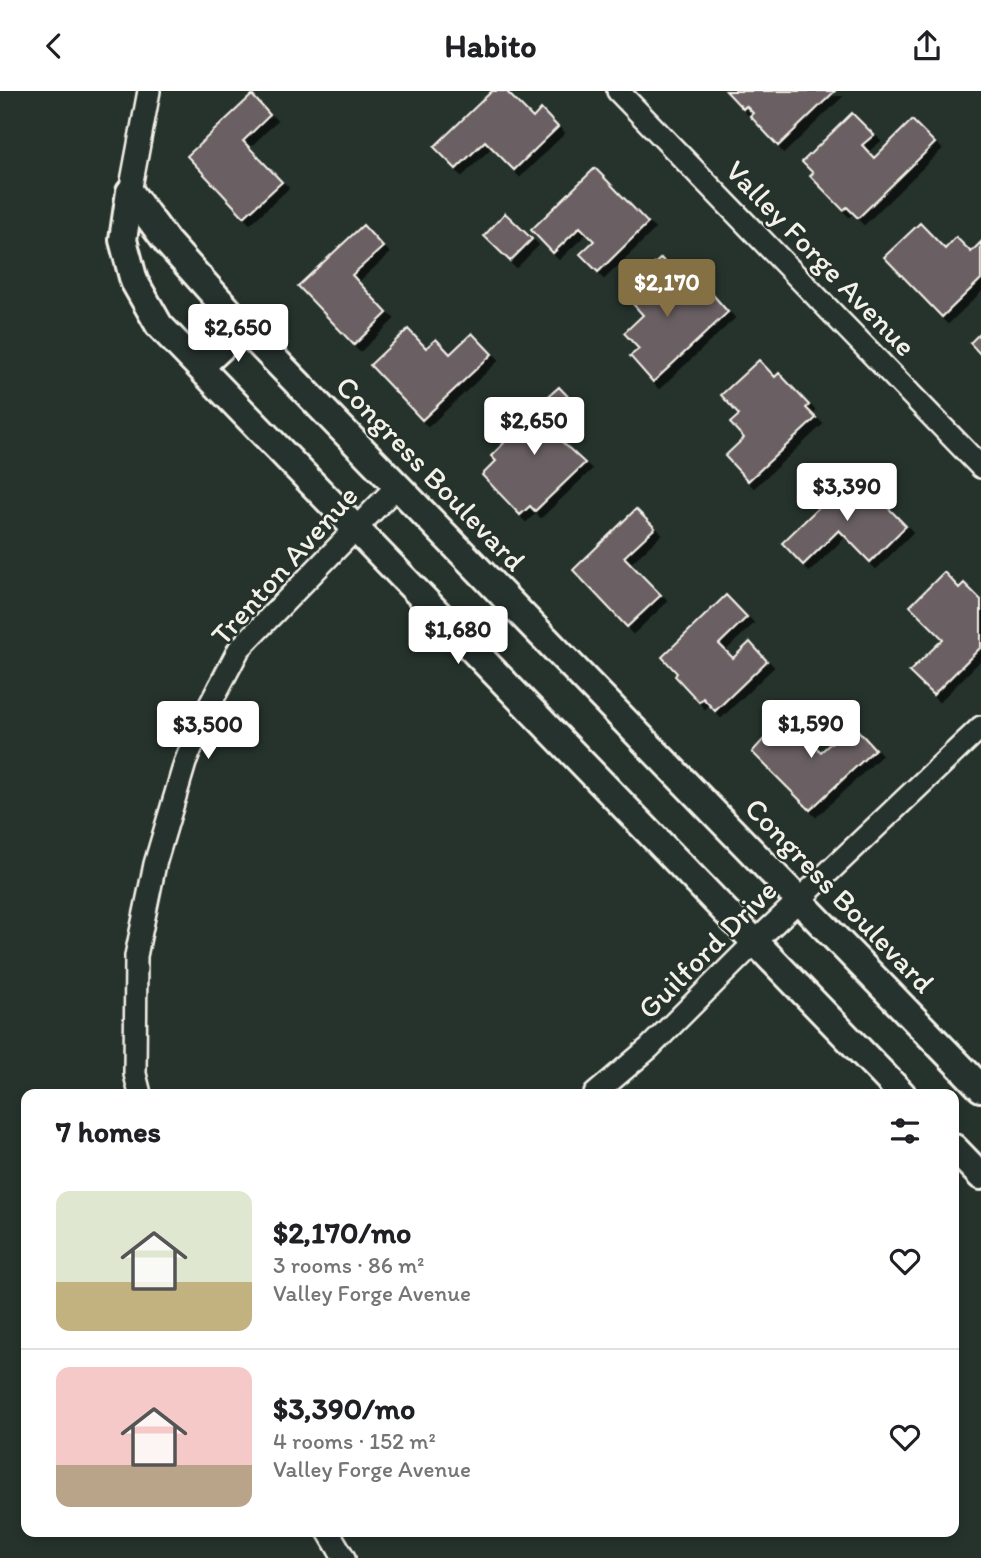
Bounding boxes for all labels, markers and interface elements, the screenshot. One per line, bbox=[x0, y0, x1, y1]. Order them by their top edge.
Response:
icon: back bbox=[35, 27, 73, 65]
text: Habito bbox=[445, 27, 536, 65]
icon: share bbox=[908, 27, 946, 65]
street label: Valley Forge Avenue bbox=[718, 152, 924, 364]
pin: $2,170 bbox=[610, 259, 724, 319]
text: $2,170 bbox=[634, 268, 700, 296]
pin: $2,650 bbox=[181, 305, 295, 364]
text: $2,650 bbox=[204, 313, 272, 341]
street label: Congress Boulevard bbox=[328, 368, 534, 578]
pin: $2,650 bbox=[477, 397, 591, 457]
text: $2,650 bbox=[500, 406, 568, 434]
pin: $3,390 bbox=[790, 463, 904, 523]
text: $3,390 bbox=[813, 472, 881, 500]
street label: Trenton Avenue bbox=[203, 477, 365, 653]
pin: $1,680 bbox=[401, 607, 515, 666]
text: $1,680 bbox=[425, 615, 491, 643]
pin: $3,500 bbox=[151, 701, 265, 761]
pin: $1,590 bbox=[754, 701, 868, 760]
text: $1,590 bbox=[778, 709, 844, 737]
text: $3,500 bbox=[173, 710, 243, 738]
street label: Congress Boulevard bbox=[737, 790, 943, 1000]
street label: Guilford Drive bbox=[629, 871, 785, 1027]
icon: filters bbox=[886, 1112, 924, 1150]
text: 7 homes bbox=[56, 1113, 161, 1150]
text: $2,170/mo bbox=[273, 1214, 411, 1251]
icon: home bbox=[112, 1219, 196, 1303]
icon: heart bbox=[886, 1242, 924, 1280]
text: 3 rooms · 86 m² bbox=[273, 1251, 425, 1279]
text: Valley Forge Avenue bbox=[273, 1279, 471, 1307]
text: $3,390/mo bbox=[273, 1390, 415, 1427]
icon: home bbox=[112, 1395, 196, 1479]
icon: heart bbox=[886, 1418, 924, 1456]
text: 4 rooms · 152 m² bbox=[273, 1427, 436, 1455]
text: Valley Forge Avenue bbox=[273, 1455, 471, 1483]

